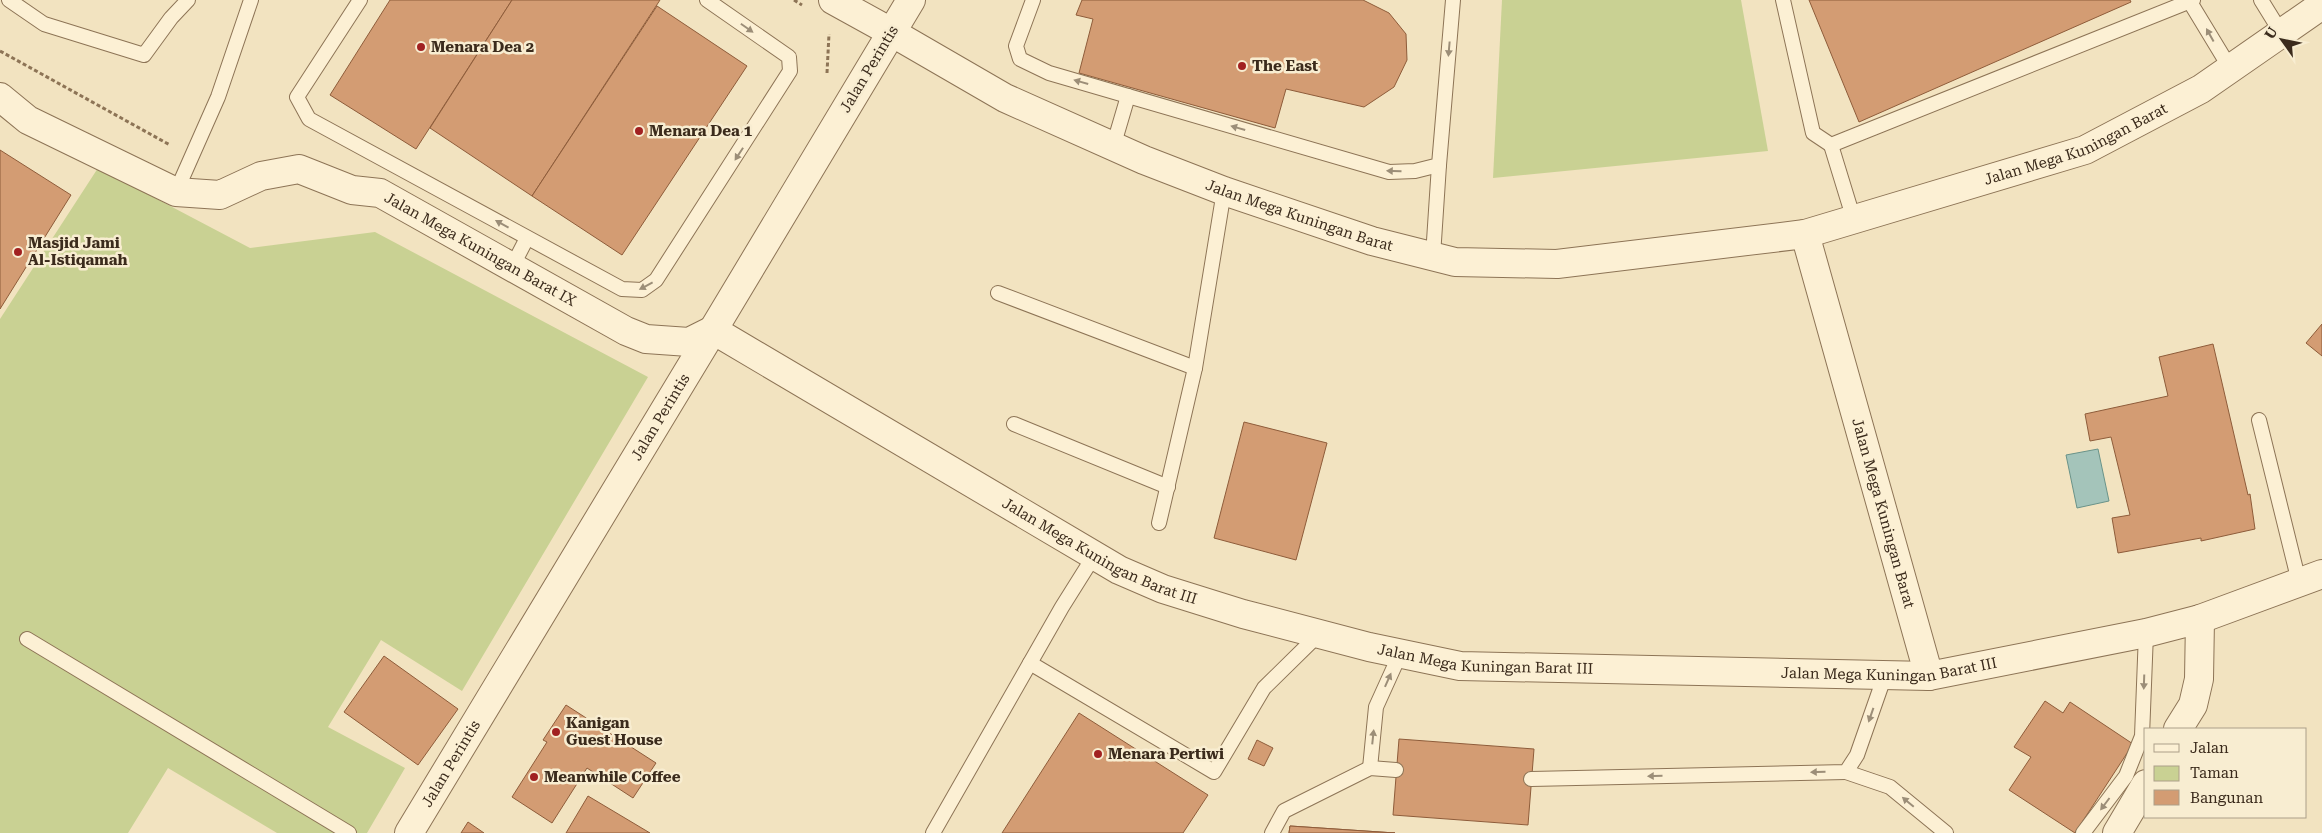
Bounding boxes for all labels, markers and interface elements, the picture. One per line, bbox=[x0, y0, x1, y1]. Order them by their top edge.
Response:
north arrow bbox=[2257, 15, 2307, 65]
street label: Jalan Perintis bbox=[836, 22, 902, 116]
one-way arrow bbox=[740, 23, 754, 33]
text: U bbox=[2261, 24, 2281, 42]
one-way arrow bbox=[2205, 28, 2214, 42]
place label: Menara Dea 2 bbox=[431, 38, 534, 56]
marker: Menara Dea 2 bbox=[415, 41, 427, 53]
one-way arrow bbox=[1445, 41, 1453, 57]
place label: The East bbox=[1252, 57, 1318, 75]
marker: The East bbox=[1236, 60, 1248, 72]
one-way arrow bbox=[1073, 78, 1088, 86]
street label: Jalan Mega Kuningan Barat bbox=[1982, 99, 2171, 189]
place label: Menara Dea 1 bbox=[649, 122, 753, 140]
one-way arrow bbox=[1230, 123, 1245, 131]
marker: Menara Dea 1 bbox=[633, 125, 645, 137]
one-way arrow bbox=[734, 147, 743, 160]
one-way arrow bbox=[1386, 167, 1402, 175]
street label: Jalan Mega Kuningan Barat bbox=[1203, 176, 1395, 255]
street label: Jalan Mega Kuningan Barat IX bbox=[381, 188, 580, 310]
one-way arrow bbox=[494, 220, 509, 228]
place label: Masjid Jami Al-Istiqamah bbox=[28, 234, 128, 269]
marker: Masjid Jami Al-Istiqamah bbox=[12, 246, 24, 258]
one-way arrow bbox=[639, 282, 654, 290]
street label: Jalan Perintis bbox=[627, 370, 694, 464]
street label: Jalan Mega Kuningan Barat bbox=[1848, 416, 1919, 611]
street label: Jalan Mega Kuningan Barat III bbox=[999, 494, 1199, 608]
street label: Jalan Mega Kuningan Barat III bbox=[1376, 640, 1593, 678]
street label: Jalan Mega Kuningan Barat III bbox=[1781, 654, 1999, 685]
one-way arrow bbox=[1385, 673, 1393, 687]
one-way arrow bbox=[2140, 674, 2148, 690]
one-way arrow bbox=[1867, 708, 1875, 723]
place label: Kanigan Guest House bbox=[566, 714, 663, 749]
street label: Jalan Perintis bbox=[418, 717, 484, 810]
marker: Kanigan Guest House bbox=[550, 726, 562, 738]
legend bbox=[2144, 728, 2307, 818]
one-way arrow bbox=[1369, 729, 1377, 745]
text: Jalan bbox=[2190, 739, 2229, 757]
place label: Menara Pertiwi bbox=[1108, 745, 1224, 763]
marker: Menara Pertiwi bbox=[1092, 748, 1104, 760]
text: Taman bbox=[2190, 764, 2239, 782]
place label: Meanwhile Coffee bbox=[544, 768, 681, 786]
one-way arrow bbox=[1809, 769, 1825, 777]
marker: Meanwhile Coffee bbox=[528, 771, 540, 783]
one-way arrow bbox=[1647, 772, 1663, 780]
text: Bangunan bbox=[2190, 789, 2263, 807]
one-way arrow bbox=[1902, 797, 1914, 808]
one-way arrow bbox=[2099, 797, 2110, 810]

